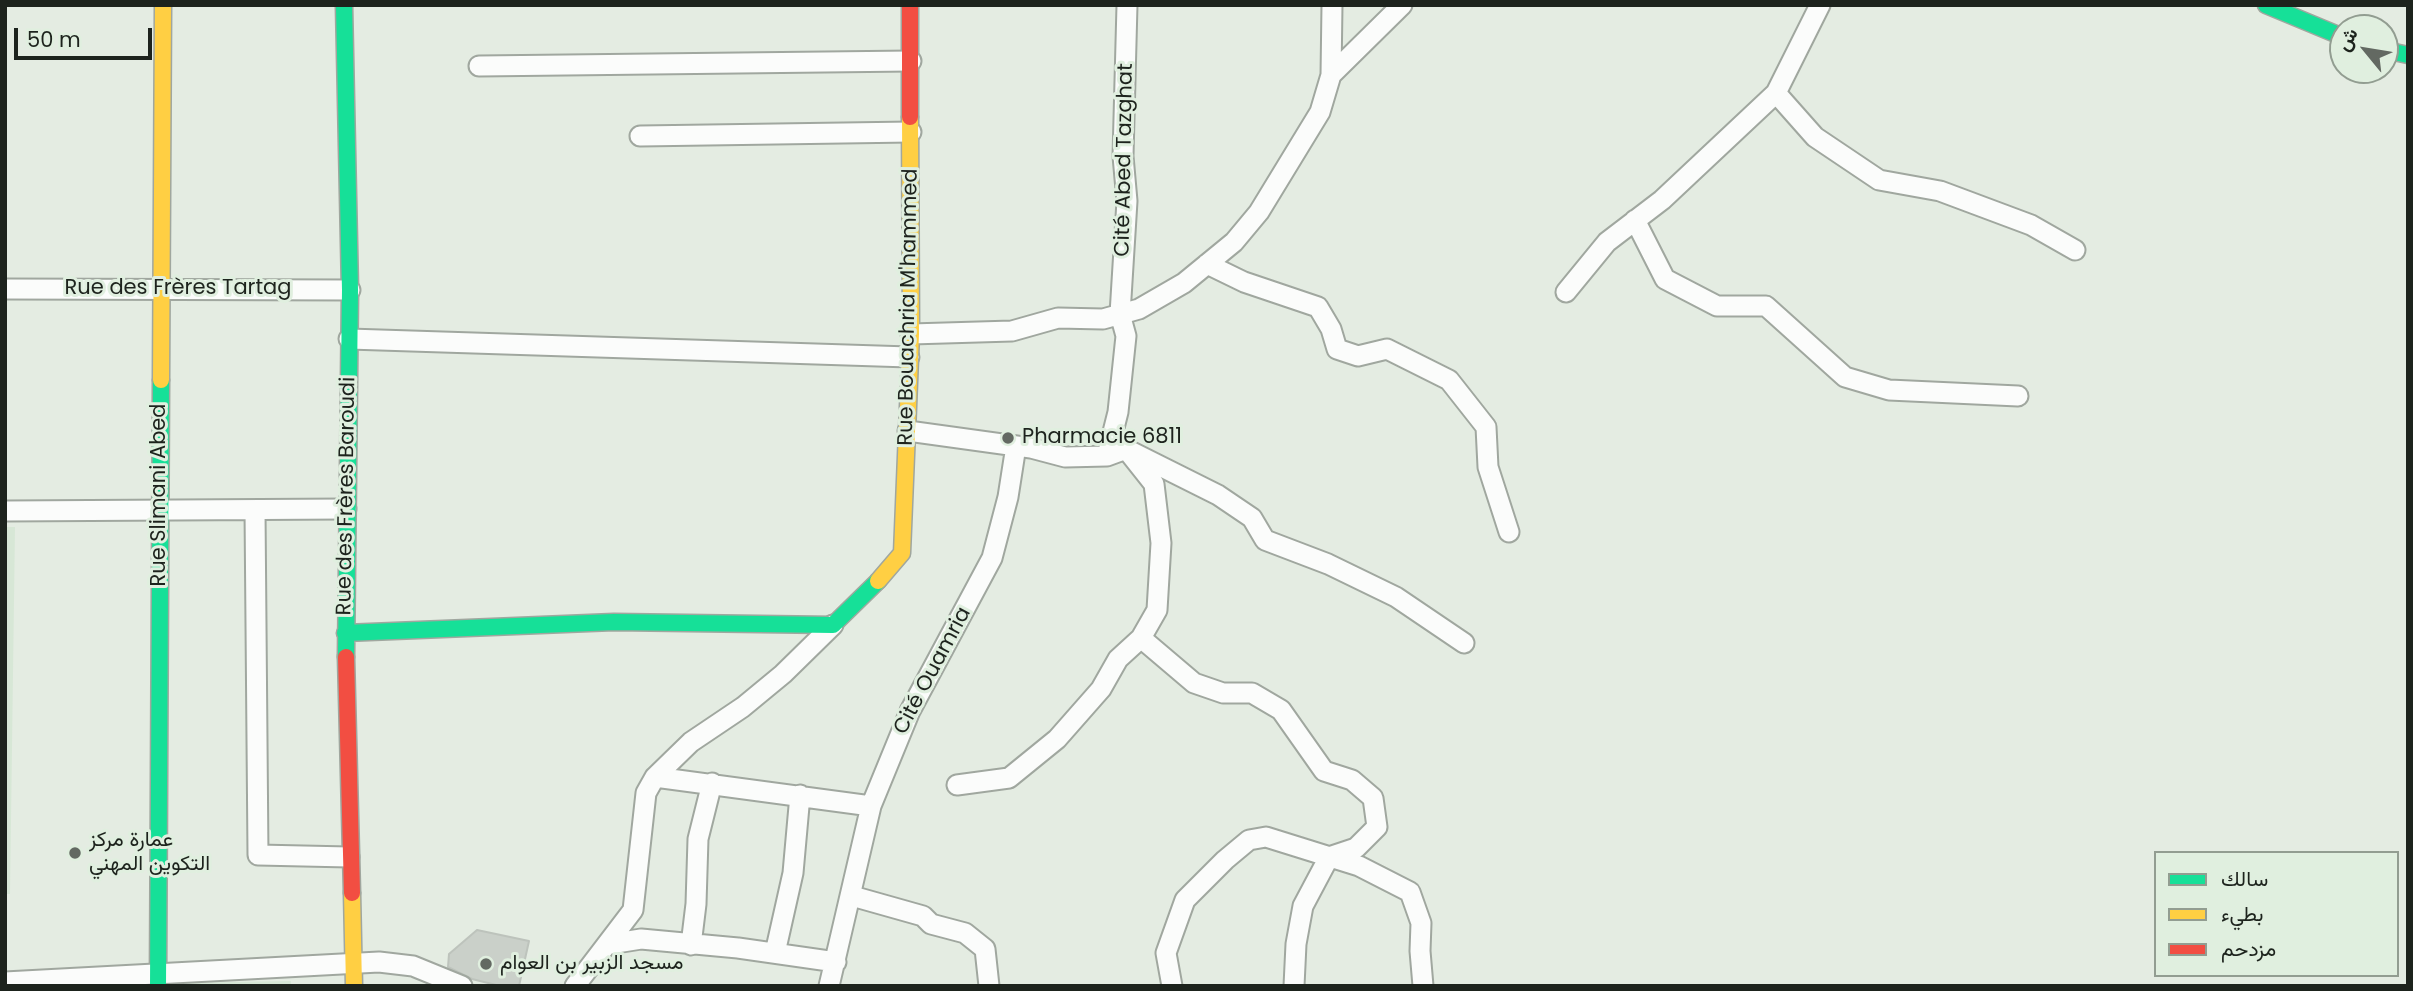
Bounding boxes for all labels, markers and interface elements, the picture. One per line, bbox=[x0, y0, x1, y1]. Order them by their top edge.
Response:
scale bar bbox=[18, 14, 156, 58]
north arrow bbox=[2329, 14, 2399, 84]
text: ش bbox=[2330, 23, 2365, 56]
text: 50 m bbox=[27, 25, 81, 54]
street label: Cité Abed Tazghat bbox=[1111, 63, 1139, 257]
street label: Rue Bouachria M'hammed bbox=[894, 168, 924, 446]
street label: Rue des Frères Tartag bbox=[65, 276, 291, 302]
street label: Rue des Frères Baroudi bbox=[332, 376, 362, 616]
street label: Rue Slimani Abed bbox=[147, 403, 173, 587]
place label: Pharmacie 6811 bbox=[1022, 425, 1182, 451]
marker: Pharmacie 6811 bbox=[1000, 430, 1016, 446]
street label: Cité Ouamria bbox=[889, 603, 977, 739]
place label: عمارة مركز التكوين المهني bbox=[89, 828, 210, 878]
marker: عمارة مركز التكوين المهني bbox=[67, 845, 83, 861]
legend bbox=[2154, 851, 2399, 977]
text: سالك bbox=[2221, 864, 2268, 893]
text: بطيء bbox=[2221, 899, 2264, 928]
text: مزدحم bbox=[2221, 934, 2276, 963]
place label: مسجد الزبير بن العوام bbox=[500, 951, 683, 977]
marker: مسجد الزبير بن العوام bbox=[478, 956, 494, 972]

